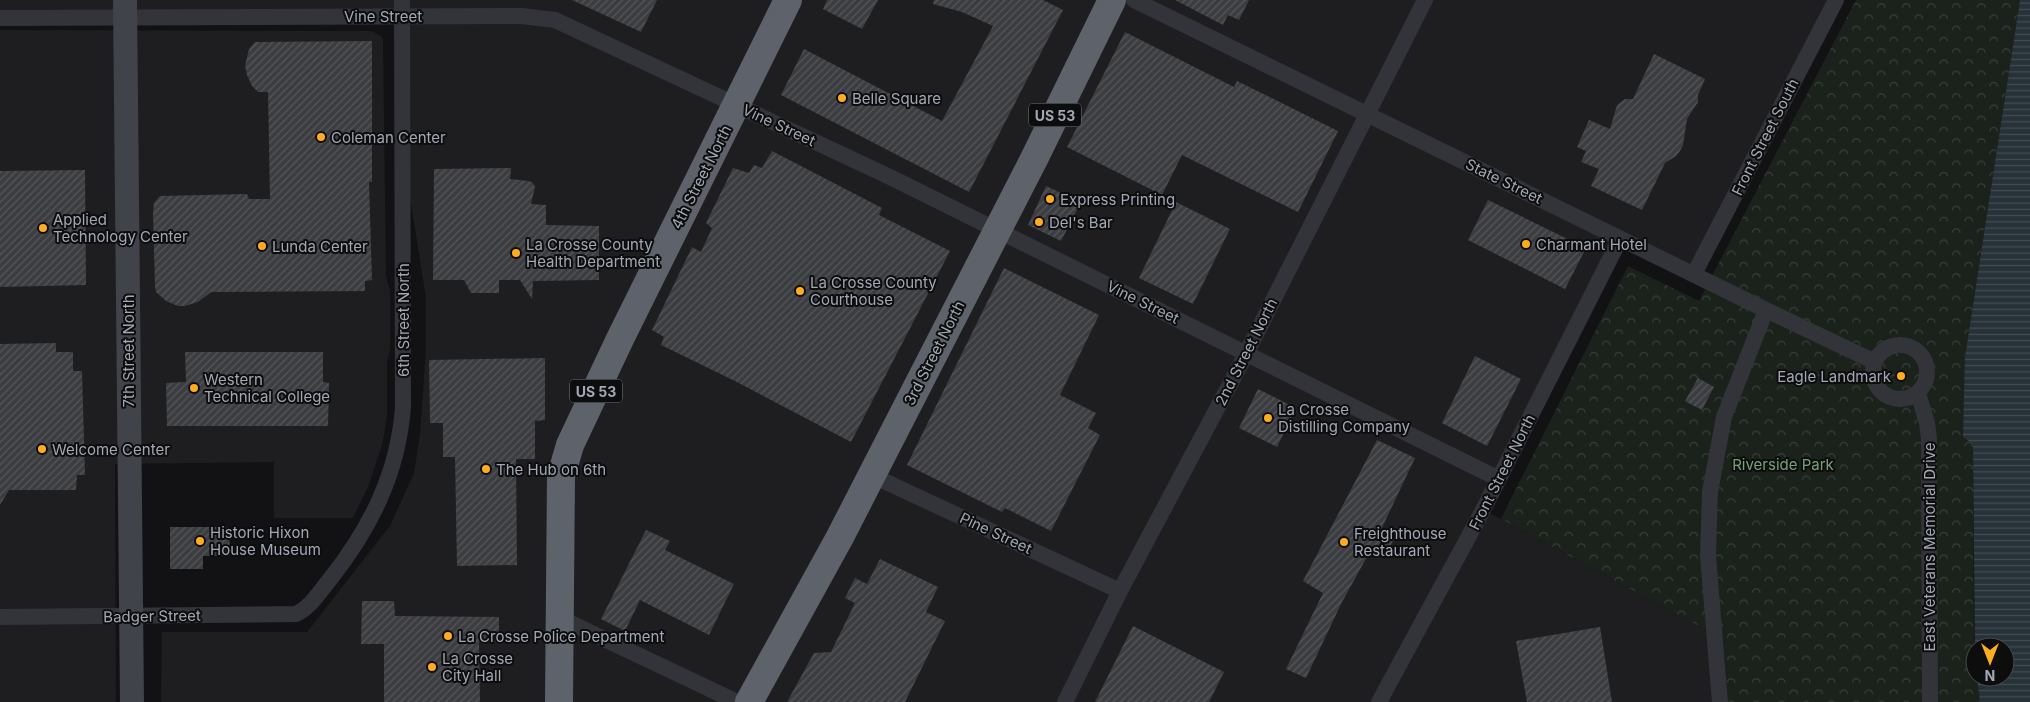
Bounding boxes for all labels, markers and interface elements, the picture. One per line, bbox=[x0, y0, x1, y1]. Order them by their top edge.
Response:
street label: Vine Street bbox=[344, 7, 422, 26]
street label: Front Street South bbox=[1727, 75, 1803, 199]
place label: Belle Square bbox=[852, 89, 941, 108]
marker: Belle Square bbox=[836, 92, 848, 104]
street label: Vine Street bbox=[740, 100, 819, 150]
road number: US 53 bbox=[1029, 104, 1081, 126]
street label: 4th Street North bbox=[667, 122, 735, 232]
place label: Coleman Center bbox=[331, 128, 446, 147]
marker: Coleman Center bbox=[315, 131, 327, 143]
street label: State Street bbox=[1462, 154, 1546, 208]
place label: Express Printing bbox=[1060, 190, 1175, 209]
marker: Express Printing bbox=[1044, 193, 1056, 205]
place label: Applied Technology Center bbox=[53, 210, 188, 246]
place label: Del's Bar bbox=[1049, 213, 1113, 232]
marker: Del's Bar bbox=[1033, 216, 1045, 228]
marker: Applied Technology Center bbox=[37, 222, 49, 234]
place label: La Crosse County Health Department bbox=[526, 235, 660, 271]
place label: Charmant Hotel bbox=[1536, 235, 1647, 254]
place label: Lunda Center bbox=[272, 237, 368, 256]
marker: Charmant Hotel bbox=[1520, 238, 1532, 250]
marker: Lunda Center bbox=[256, 240, 268, 252]
marker: La Crosse County Health Department bbox=[510, 247, 522, 259]
street label: 6th Street North bbox=[394, 263, 413, 377]
place label: La Crosse County Courthouse bbox=[810, 273, 937, 309]
street label: Vine Street bbox=[1104, 276, 1182, 328]
marker: La Crosse County Courthouse bbox=[794, 285, 806, 297]
street label: 7th Street North bbox=[119, 295, 138, 407]
street label: 2nd Street North bbox=[1211, 295, 1281, 409]
street label: 3rd Street North bbox=[900, 298, 968, 408]
place label: Eagle Landmark bbox=[1777, 367, 1892, 386]
place label: Western Technical College bbox=[204, 370, 330, 406]
marker: Eagle Landmark bbox=[1895, 370, 1907, 382]
road number: US 53 bbox=[570, 380, 622, 402]
marker: Western Technical College bbox=[188, 382, 200, 394]
place label: La Crosse Distilling Company bbox=[1278, 400, 1411, 436]
street label: Front Street North bbox=[1465, 411, 1539, 533]
marker: La Crosse Distilling Company bbox=[1262, 412, 1274, 424]
place label: Welcome Center bbox=[52, 440, 170, 459]
marker: Welcome Center bbox=[36, 443, 48, 455]
street label: East Veterans Memorial Drive bbox=[1920, 443, 1939, 651]
park label: Riverside Park bbox=[1732, 455, 1835, 474]
place label: The Hub on 6th bbox=[496, 460, 606, 479]
marker: The Hub on 6th bbox=[480, 463, 492, 475]
street label: Pine Street bbox=[957, 508, 1035, 558]
place label: Historic Hixon House Museum bbox=[210, 523, 321, 559]
place label: Freighthouse Restaurant bbox=[1354, 524, 1447, 560]
marker: Historic Hixon House Museum bbox=[194, 535, 206, 547]
marker: Freighthouse Restaurant bbox=[1338, 536, 1350, 548]
street label: Badger Street bbox=[103, 606, 201, 626]
place label: La Crosse Police Department bbox=[458, 627, 664, 646]
marker: La Crosse Police Department bbox=[442, 630, 454, 642]
north arrow bbox=[1965, 637, 2015, 687]
place label: La Crosse City Hall bbox=[442, 649, 513, 685]
marker: La Crosse City Hall bbox=[426, 661, 438, 673]
text: N bbox=[1985, 667, 1995, 684]

